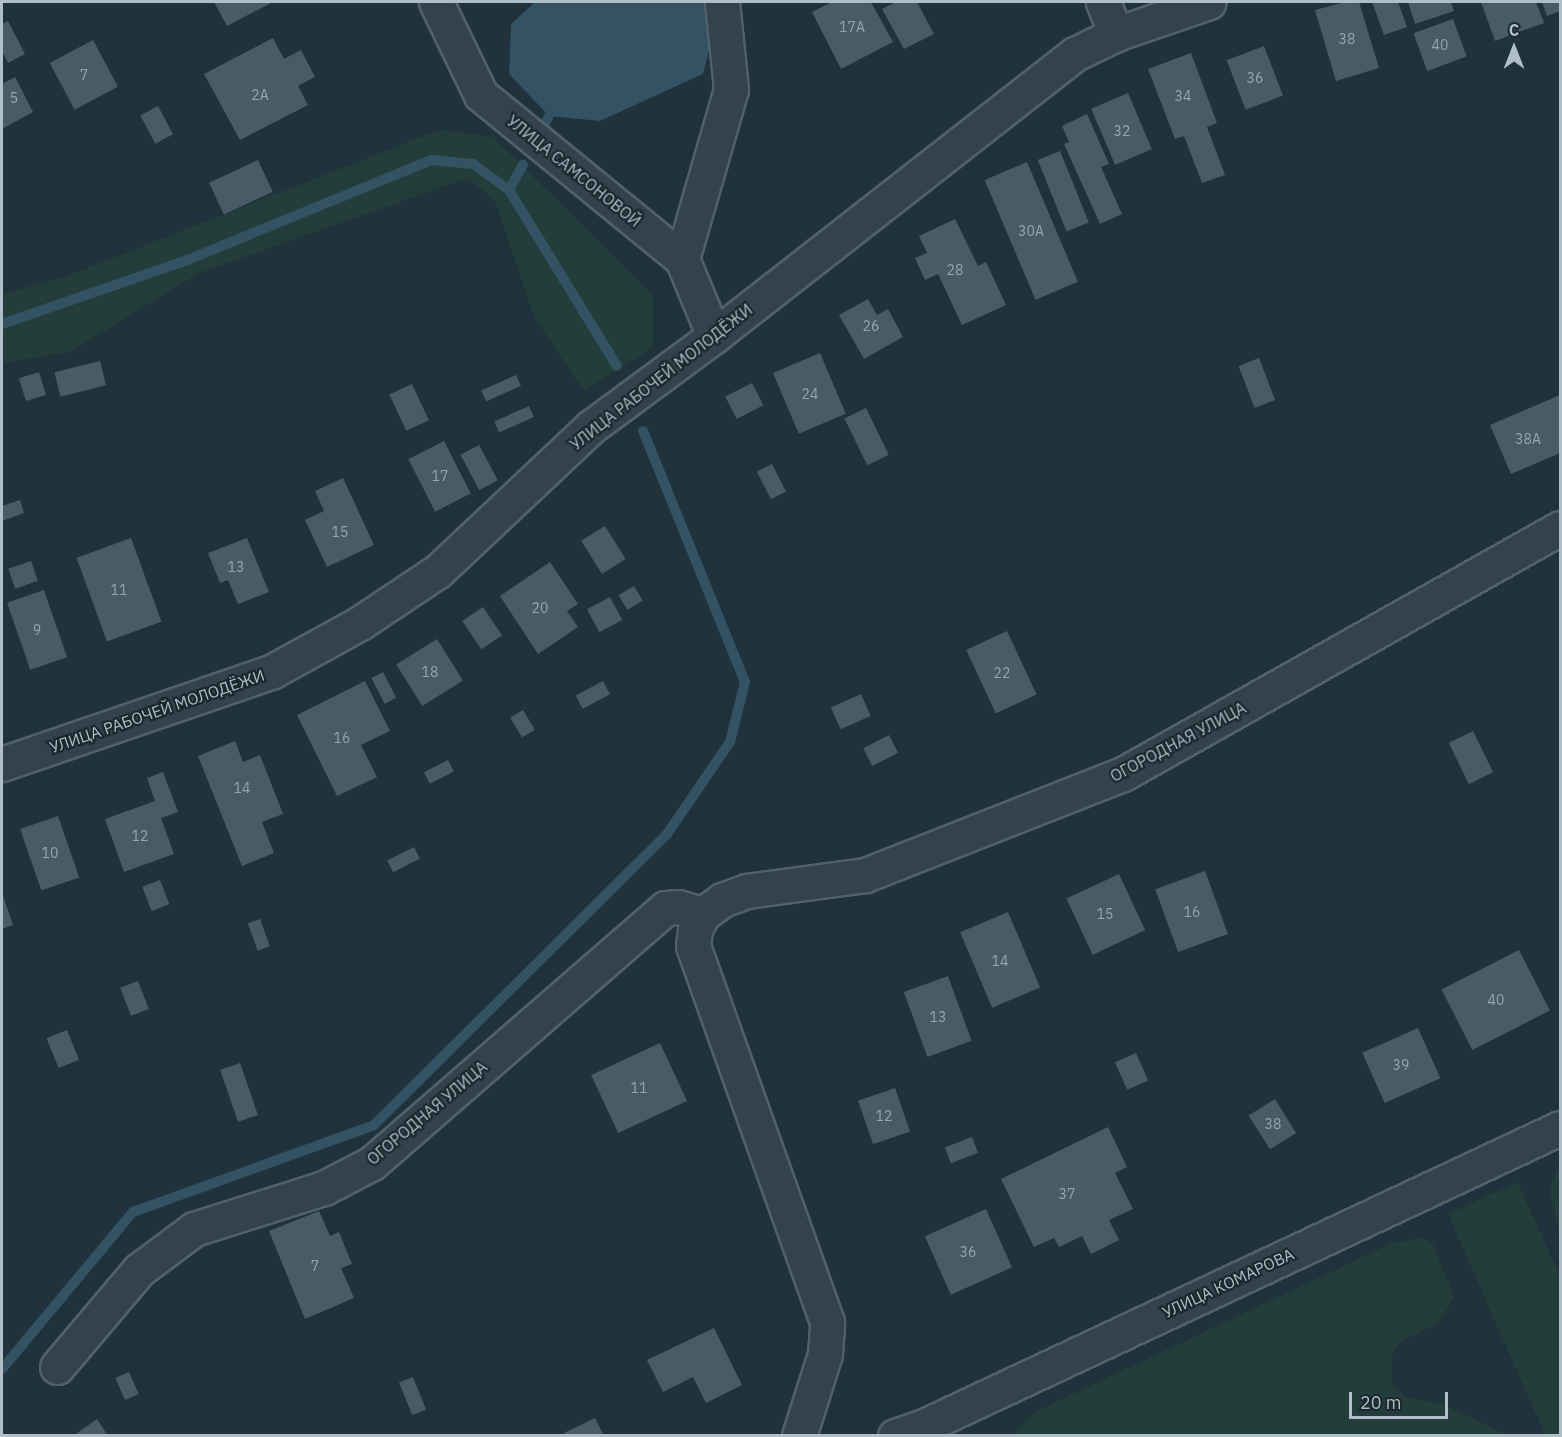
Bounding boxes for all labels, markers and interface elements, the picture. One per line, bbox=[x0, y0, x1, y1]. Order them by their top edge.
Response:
north arrow bbox=[1484, 18, 1544, 78]
house number: 17А bbox=[839, 19, 865, 35]
text: С bbox=[1509, 20, 1519, 40]
house number: 38 bbox=[1339, 31, 1355, 47]
house number: 40 bbox=[1432, 37, 1448, 53]
house number: 7 bbox=[80, 67, 88, 83]
house number: 36 bbox=[1247, 70, 1263, 86]
house number: 2А bbox=[251, 87, 269, 103]
house number: 34 bbox=[1175, 88, 1191, 104]
house number: 5 bbox=[10, 90, 18, 106]
street label: УЛИЦА САМСОНОВОЙ bbox=[503, 111, 645, 231]
house number: 32 bbox=[1114, 123, 1130, 139]
house number: 30А bbox=[1018, 223, 1044, 239]
house number: 28 bbox=[947, 262, 963, 278]
street label: УЛИЦА РАБОЧЕЙ МОЛОДЁЖИ bbox=[566, 300, 756, 454]
house number: 26 bbox=[863, 318, 879, 334]
house number: 24 bbox=[802, 386, 818, 402]
house number: 38А bbox=[1515, 431, 1541, 447]
house number: 17 bbox=[432, 468, 448, 484]
house number: 15 bbox=[332, 524, 348, 540]
house number: 13 bbox=[228, 559, 244, 575]
house number: 11 bbox=[111, 582, 127, 598]
house number: 20 bbox=[532, 600, 548, 616]
house number: 9 bbox=[33, 622, 41, 638]
house number: 18 bbox=[422, 664, 438, 680]
street label: УЛИЦА РАБОЧЕЙ МОЛОДЁЖИ bbox=[47, 665, 267, 757]
house number: 22 bbox=[994, 665, 1010, 681]
street label: ОГОРОДНАЯ УЛИЦА bbox=[1107, 698, 1249, 786]
house number: 16 bbox=[334, 730, 350, 746]
house number: 14 bbox=[234, 780, 250, 796]
house number: 12 bbox=[132, 828, 148, 844]
house number: 10 bbox=[42, 845, 58, 861]
house number: 16 bbox=[1184, 904, 1200, 920]
house number: 15 bbox=[1097, 906, 1113, 922]
house number: 14 bbox=[992, 953, 1008, 969]
house number: 40 bbox=[1488, 992, 1504, 1008]
house number: 13 bbox=[930, 1009, 946, 1025]
street label: ОГОРОДНАЯ УЛИЦА bbox=[363, 1057, 491, 1169]
house number: 39 bbox=[1393, 1057, 1409, 1073]
house number: 11 bbox=[631, 1080, 647, 1096]
house number: 12 bbox=[876, 1108, 892, 1124]
house number: 38 bbox=[1265, 1116, 1281, 1132]
house number: 37 bbox=[1059, 1186, 1075, 1202]
house number: 36 bbox=[960, 1244, 976, 1260]
street label: УЛИЦА КОМАРОВА bbox=[1159, 1244, 1297, 1322]
house number: 7 bbox=[311, 1258, 319, 1274]
scale bar bbox=[1352, 1380, 1451, 1418]
text: 20 m bbox=[1360, 1391, 1402, 1414]

